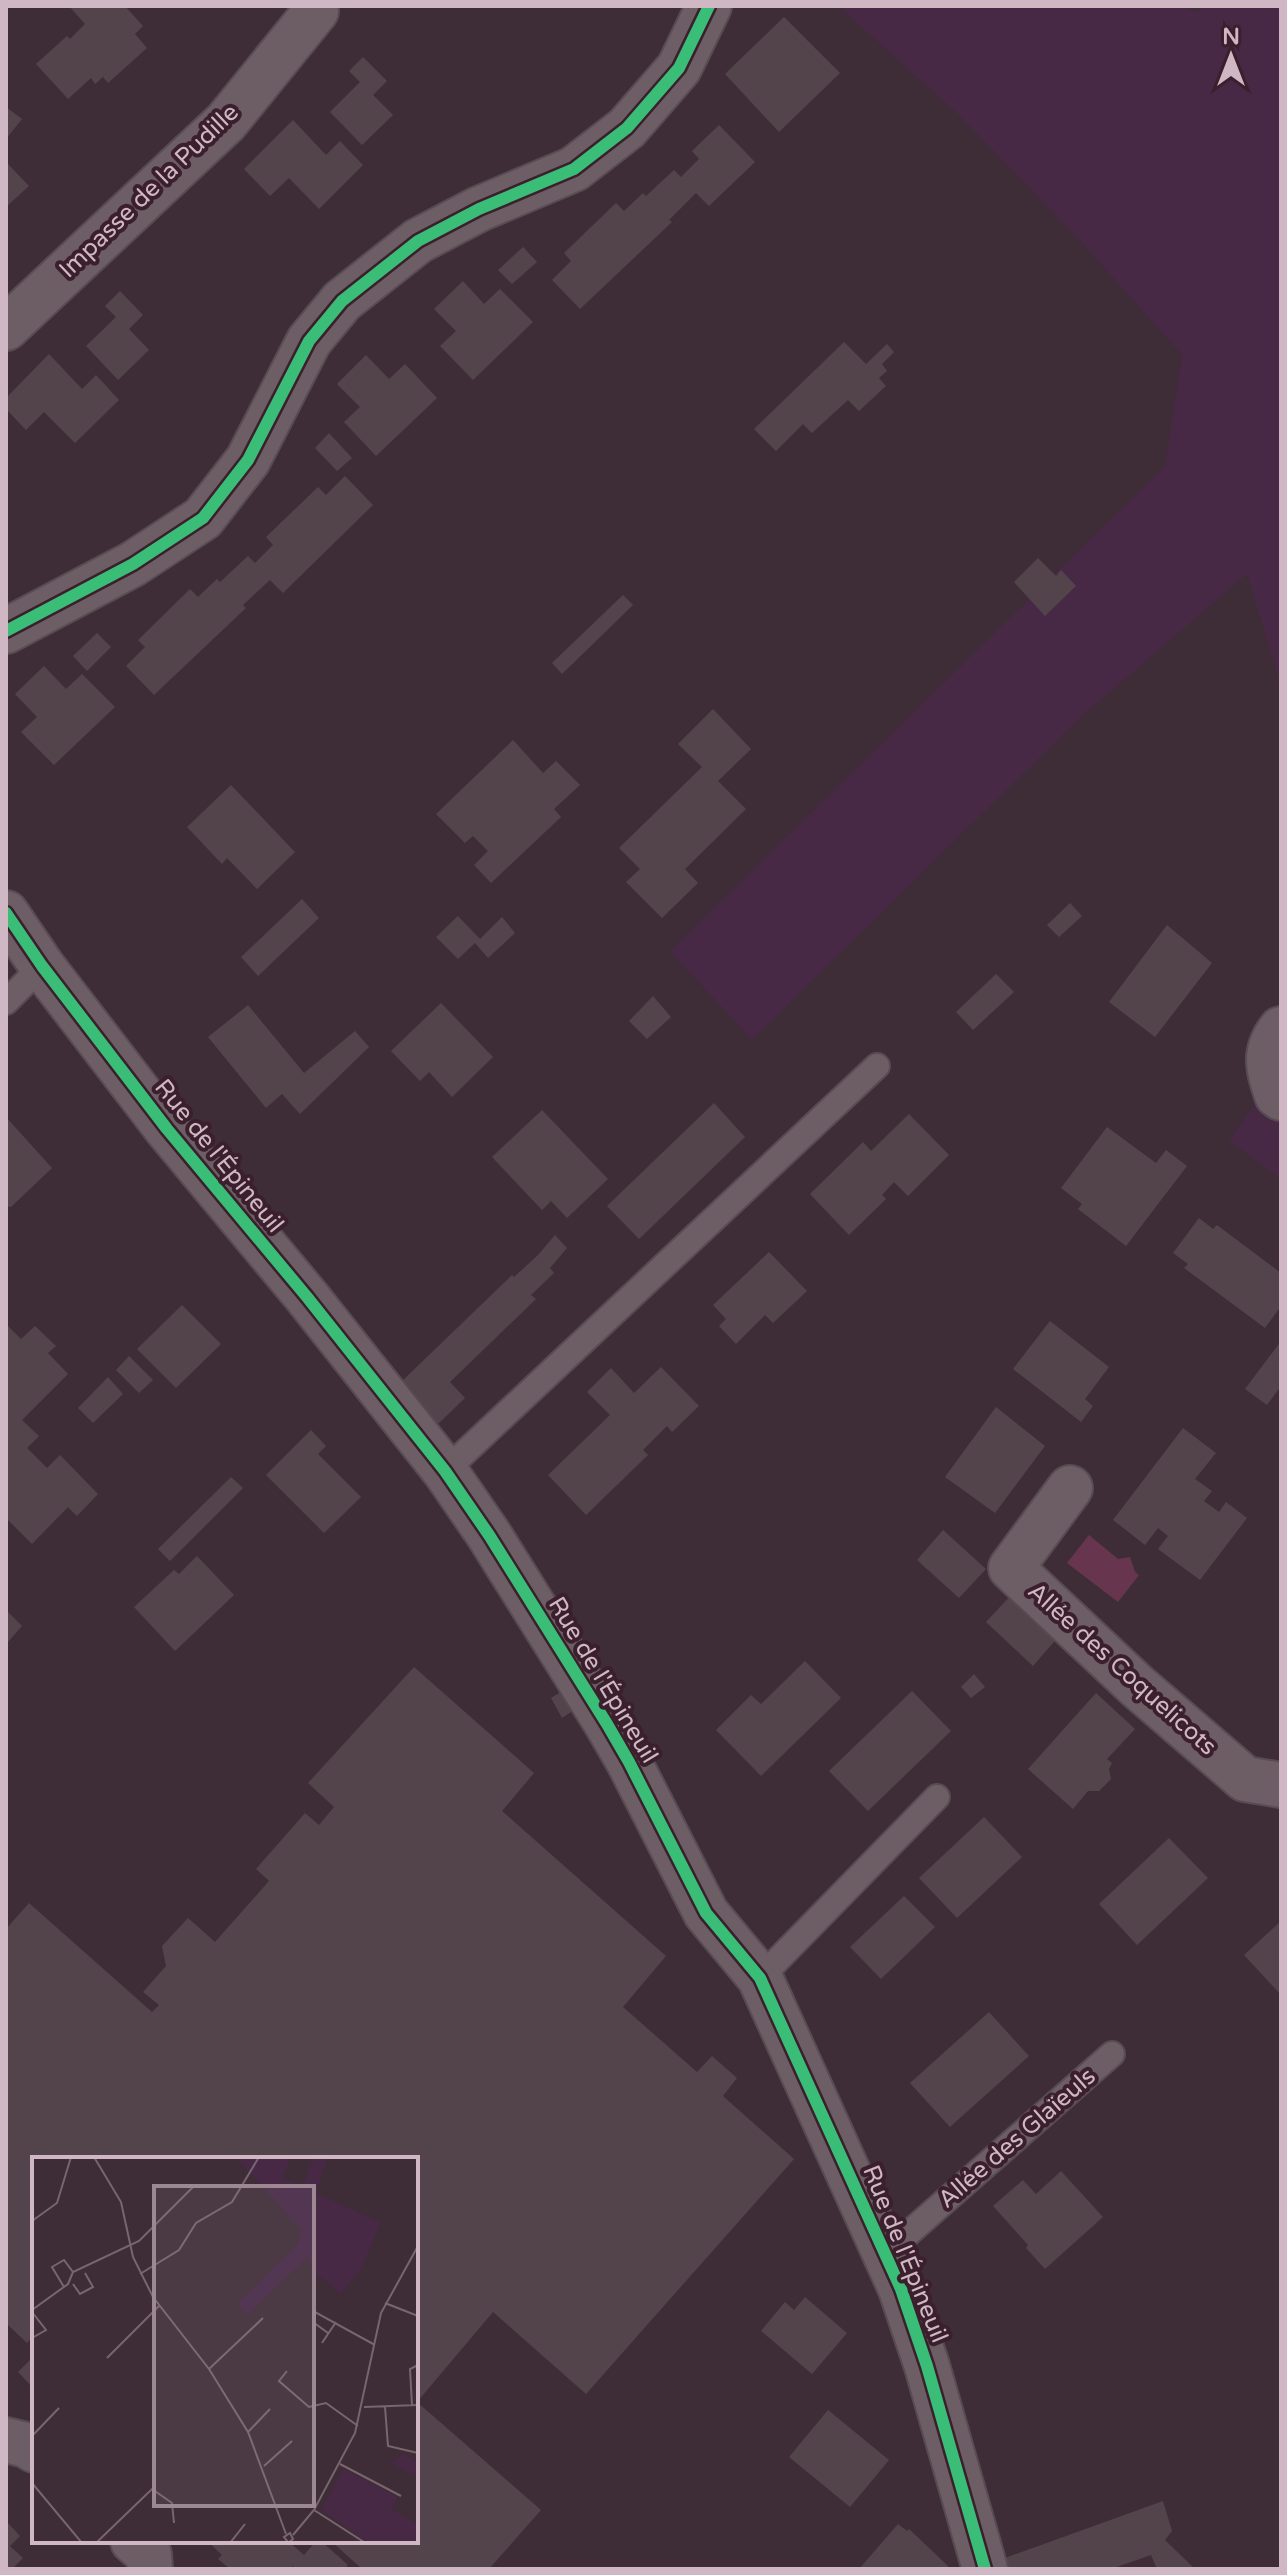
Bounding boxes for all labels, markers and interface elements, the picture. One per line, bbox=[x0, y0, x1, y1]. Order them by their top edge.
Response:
north arrow bbox=[1191, 16, 1271, 96]
text: N bbox=[1222, 24, 1240, 50]
street label: Impasse de la Pudille bbox=[53, 98, 245, 284]
street label: Rue de l'Épineuil bbox=[148, 1073, 290, 1239]
street label: Allée des Coquelicots bbox=[1022, 1577, 1222, 1761]
street label: Rue de l'Épineuil bbox=[542, 1591, 665, 1768]
street label: Allée des Glaïeuls bbox=[932, 2062, 1102, 2214]
inset map bbox=[32, 2157, 418, 2543]
street label: Rue de l'Épineuil bbox=[856, 2161, 955, 2347]

